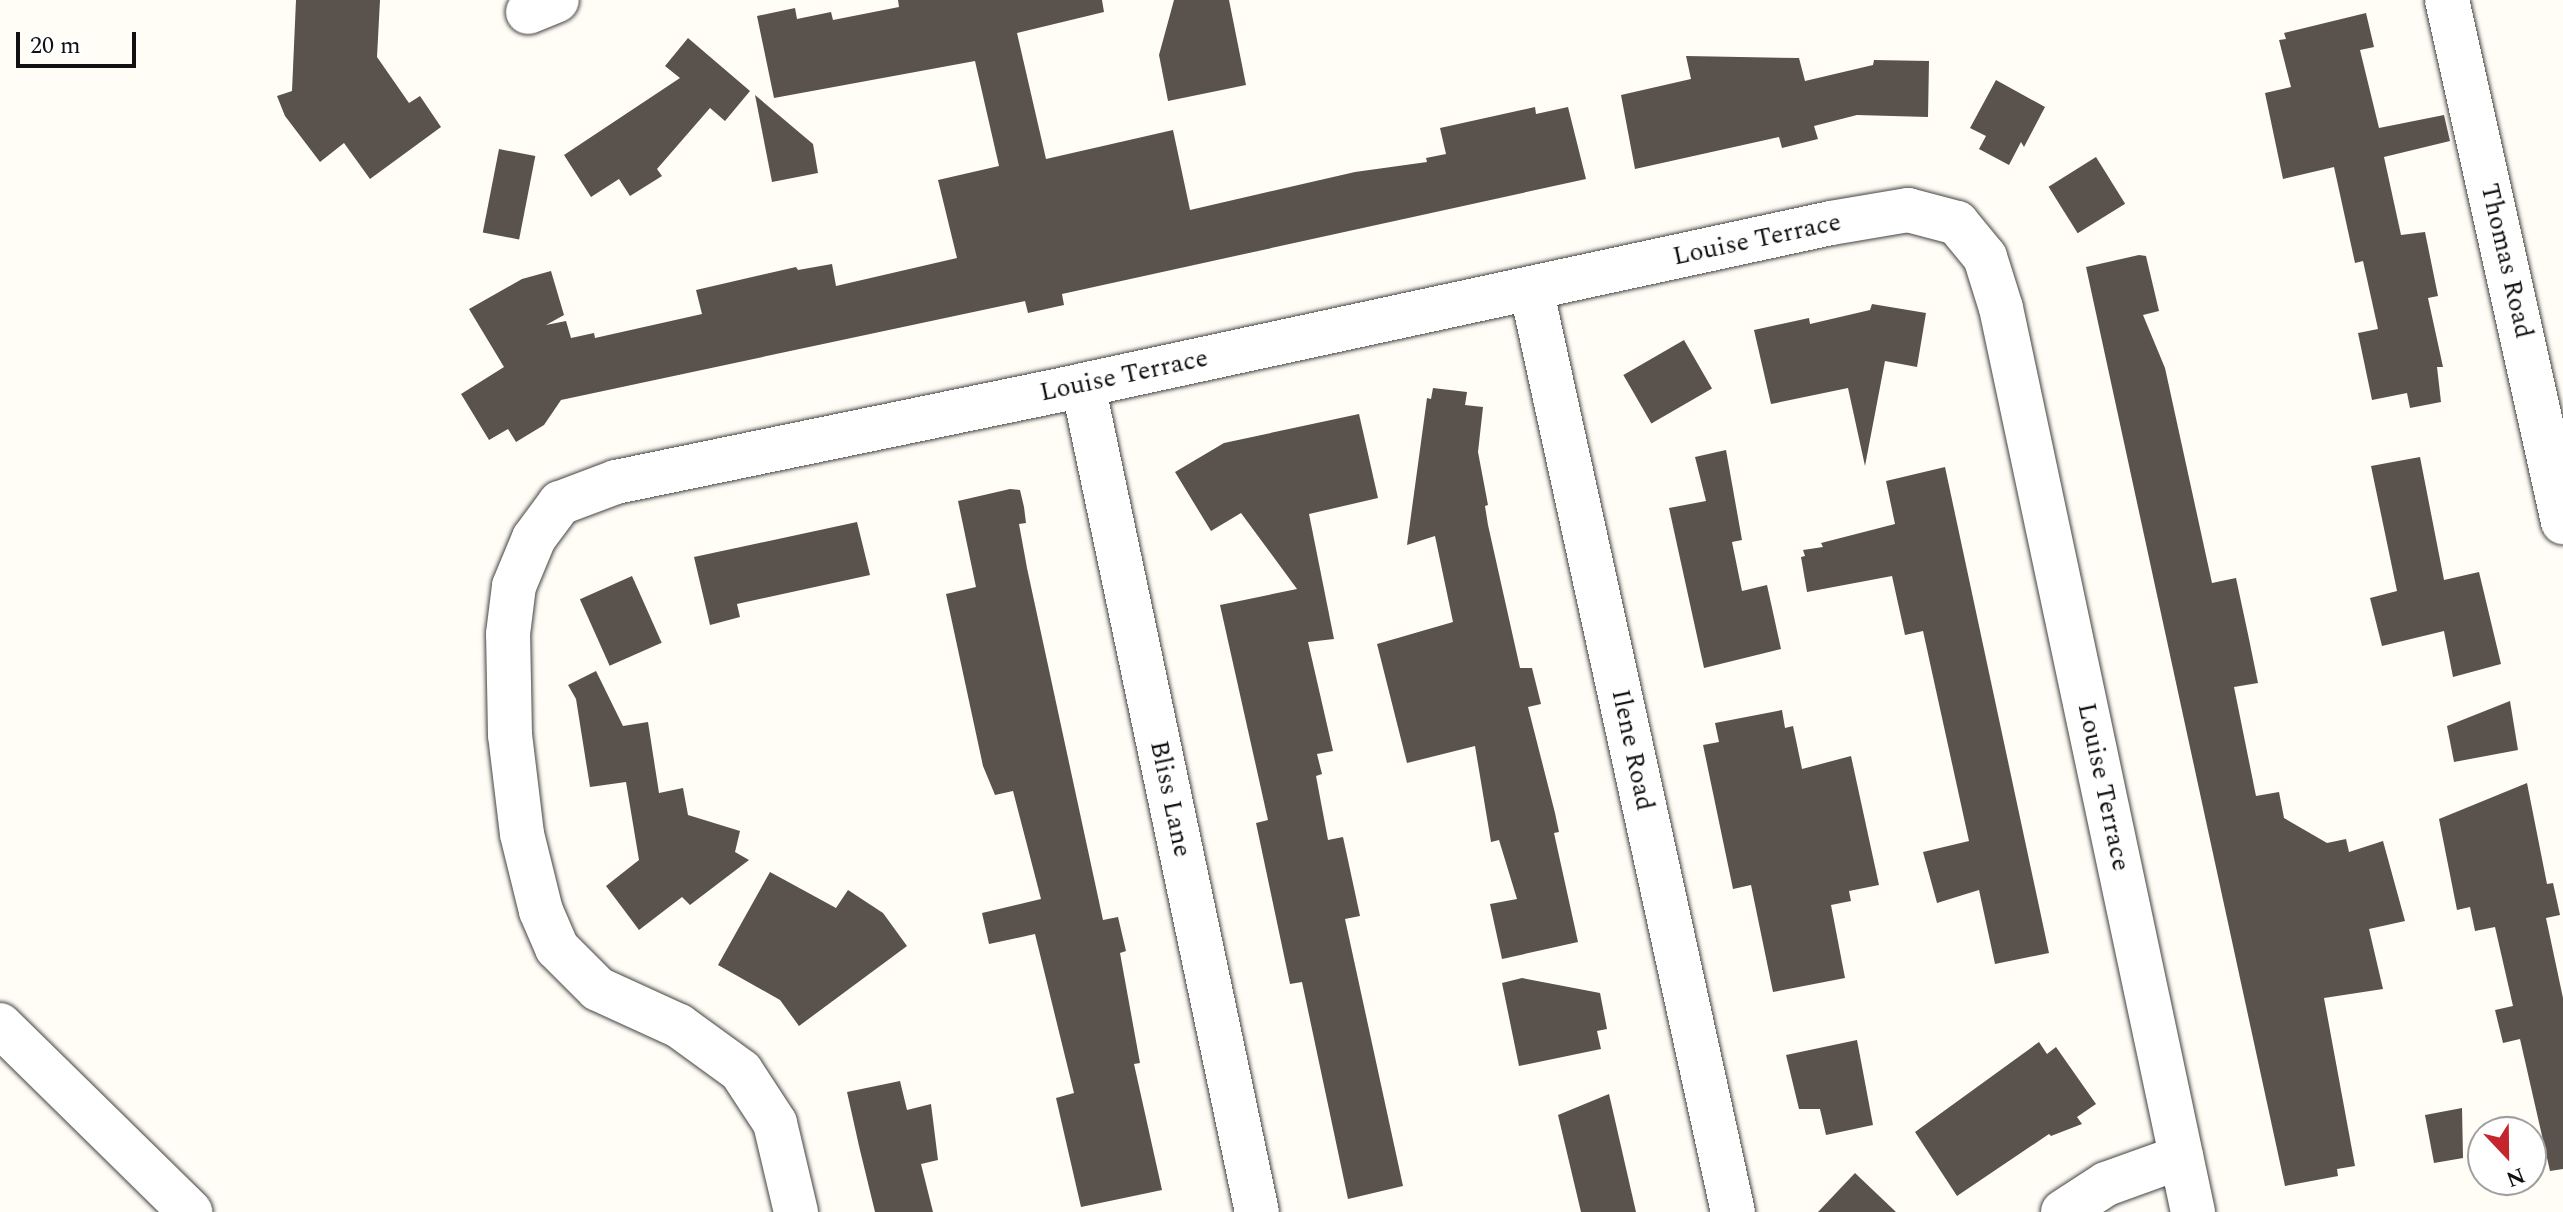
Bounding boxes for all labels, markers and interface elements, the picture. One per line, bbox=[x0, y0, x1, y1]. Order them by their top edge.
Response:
scale bar bbox=[20, 16, 140, 66]
text: 20 m bbox=[30, 28, 81, 64]
street label: Thomas Road bbox=[2473, 181, 2539, 341]
street label: Louise Terrace bbox=[1670, 207, 1844, 273]
street label: Louise Terrace bbox=[1037, 343, 1211, 409]
street label: Ilene Road bbox=[1604, 687, 1660, 813]
street label: Louise Terrace bbox=[2070, 700, 2136, 874]
street label: Bliss Lane bbox=[1142, 738, 1198, 860]
north arrow bbox=[2467, 1116, 2547, 1196]
text: N bbox=[2501, 1158, 2530, 1196]

